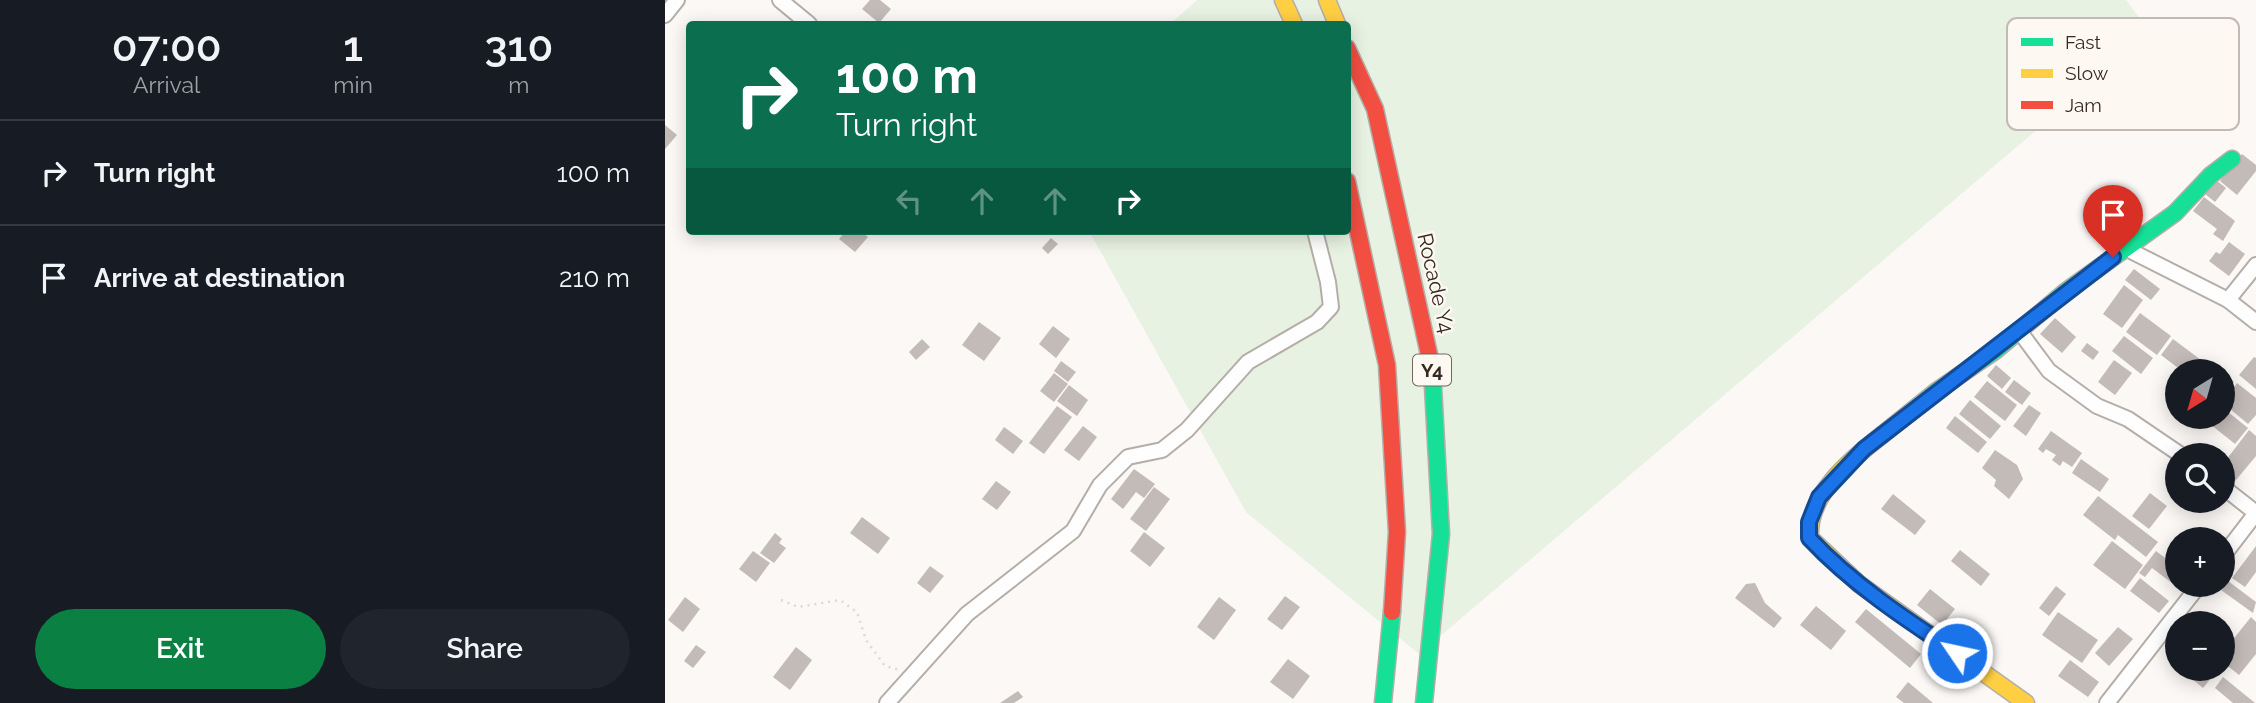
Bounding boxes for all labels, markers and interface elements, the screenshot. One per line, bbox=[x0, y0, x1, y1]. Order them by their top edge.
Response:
legend bbox=[2007, 18, 2239, 130]
text: 07:00 bbox=[112, 22, 222, 71]
text: 1 bbox=[343, 22, 363, 71]
text: 310 bbox=[485, 22, 553, 71]
text: Fast bbox=[2065, 31, 2101, 53]
text: 100 m bbox=[836, 47, 978, 104]
icon: right bbox=[721, 49, 812, 140]
text: Slow bbox=[2065, 62, 2109, 84]
text: Arrival bbox=[133, 71, 200, 98]
text: min bbox=[333, 71, 373, 98]
text: m bbox=[508, 71, 529, 98]
text: Jam bbox=[2065, 94, 2102, 116]
text: Turn right bbox=[836, 106, 977, 143]
icon: right bbox=[35, 154, 73, 192]
text: Turn right bbox=[94, 158, 215, 188]
text: 100 m bbox=[557, 158, 630, 188]
icon: left bbox=[890, 182, 928, 220]
icon: ahead bbox=[963, 182, 1001, 220]
icon: ahead bbox=[1036, 182, 1074, 220]
icon: right bbox=[1109, 182, 1147, 220]
pin bbox=[2083, 185, 2143, 257]
icon: arrive bbox=[2094, 196, 2132, 234]
street label: Rocade Y4 bbox=[1412, 230, 1460, 336]
icon: arrive bbox=[35, 259, 73, 297]
text: Arrive at destination bbox=[94, 263, 345, 293]
text: 210 m bbox=[559, 263, 630, 293]
road number: Y4 bbox=[1413, 354, 1451, 386]
north arrow bbox=[2165, 359, 2235, 429]
map controls bbox=[2165, 359, 2235, 681]
button: search bbox=[2165, 443, 2235, 513]
button: + bbox=[2165, 527, 2235, 597]
button: Exit bbox=[35, 609, 326, 689]
button: Share bbox=[340, 609, 630, 689]
button: − bbox=[2165, 611, 2235, 681]
position arrow bbox=[1920, 616, 1994, 690]

